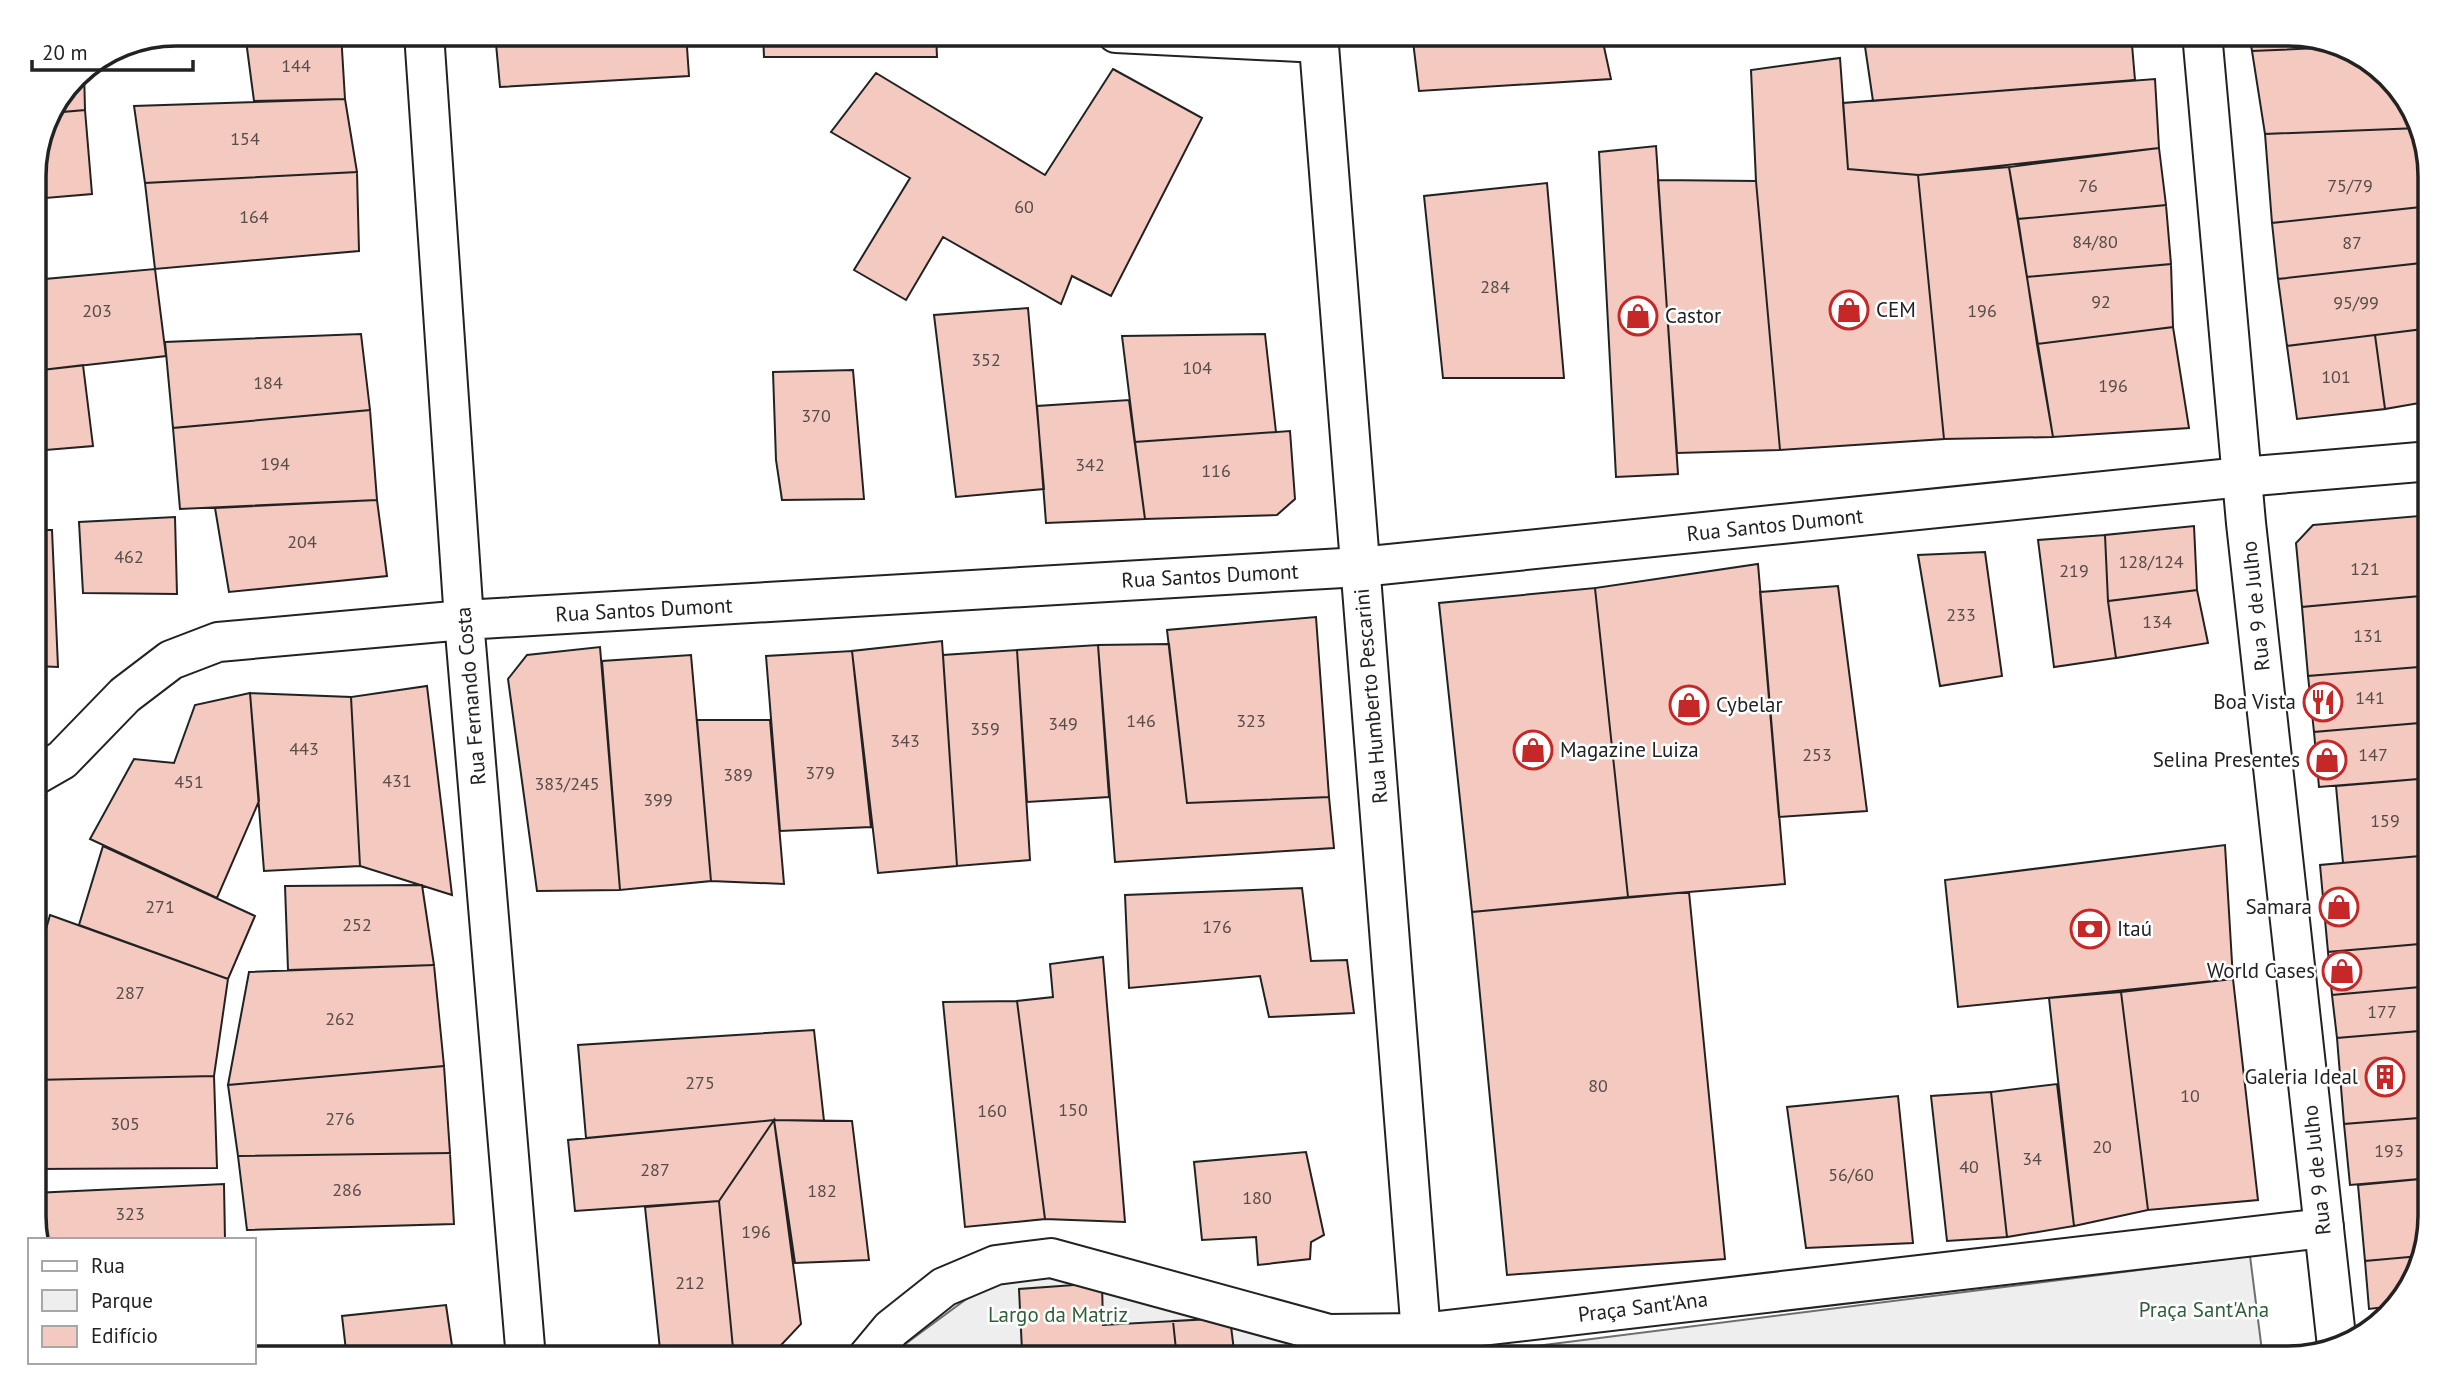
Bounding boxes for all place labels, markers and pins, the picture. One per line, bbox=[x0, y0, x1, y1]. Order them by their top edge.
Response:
shop icon: CEM bbox=[1828, 289, 1870, 331]
shop icon: Castor bbox=[1617, 295, 1659, 337]
place label: CEM bbox=[1876, 296, 1916, 323]
place label: Castor bbox=[1665, 302, 1721, 329]
restaurant icon: Boa Vista bbox=[2302, 681, 2344, 723]
shop icon: Cybelar bbox=[1668, 684, 1710, 726]
place label: Boa Vista bbox=[2213, 688, 2296, 715]
place label: Cybelar bbox=[1716, 691, 1783, 718]
shop icon: Magazine Luiza bbox=[1512, 729, 1554, 771]
place label: Magazine Luiza bbox=[1560, 736, 1699, 763]
shop icon: Selina Presentes bbox=[2306, 739, 2348, 781]
place label: Selina Presentes bbox=[2153, 746, 2300, 773]
shop icon: Samara bbox=[2318, 886, 2360, 928]
place label: Samara bbox=[2245, 893, 2312, 920]
bank icon: Itaú bbox=[2069, 908, 2111, 950]
place label: Itaú bbox=[2117, 915, 2152, 942]
shop icon: World Cases bbox=[2321, 950, 2363, 992]
place label: World Cases bbox=[2207, 957, 2315, 984]
building icon: Galeria Ideal bbox=[2364, 1056, 2406, 1098]
place label: Galeria Ideal bbox=[2245, 1063, 2358, 1090]

